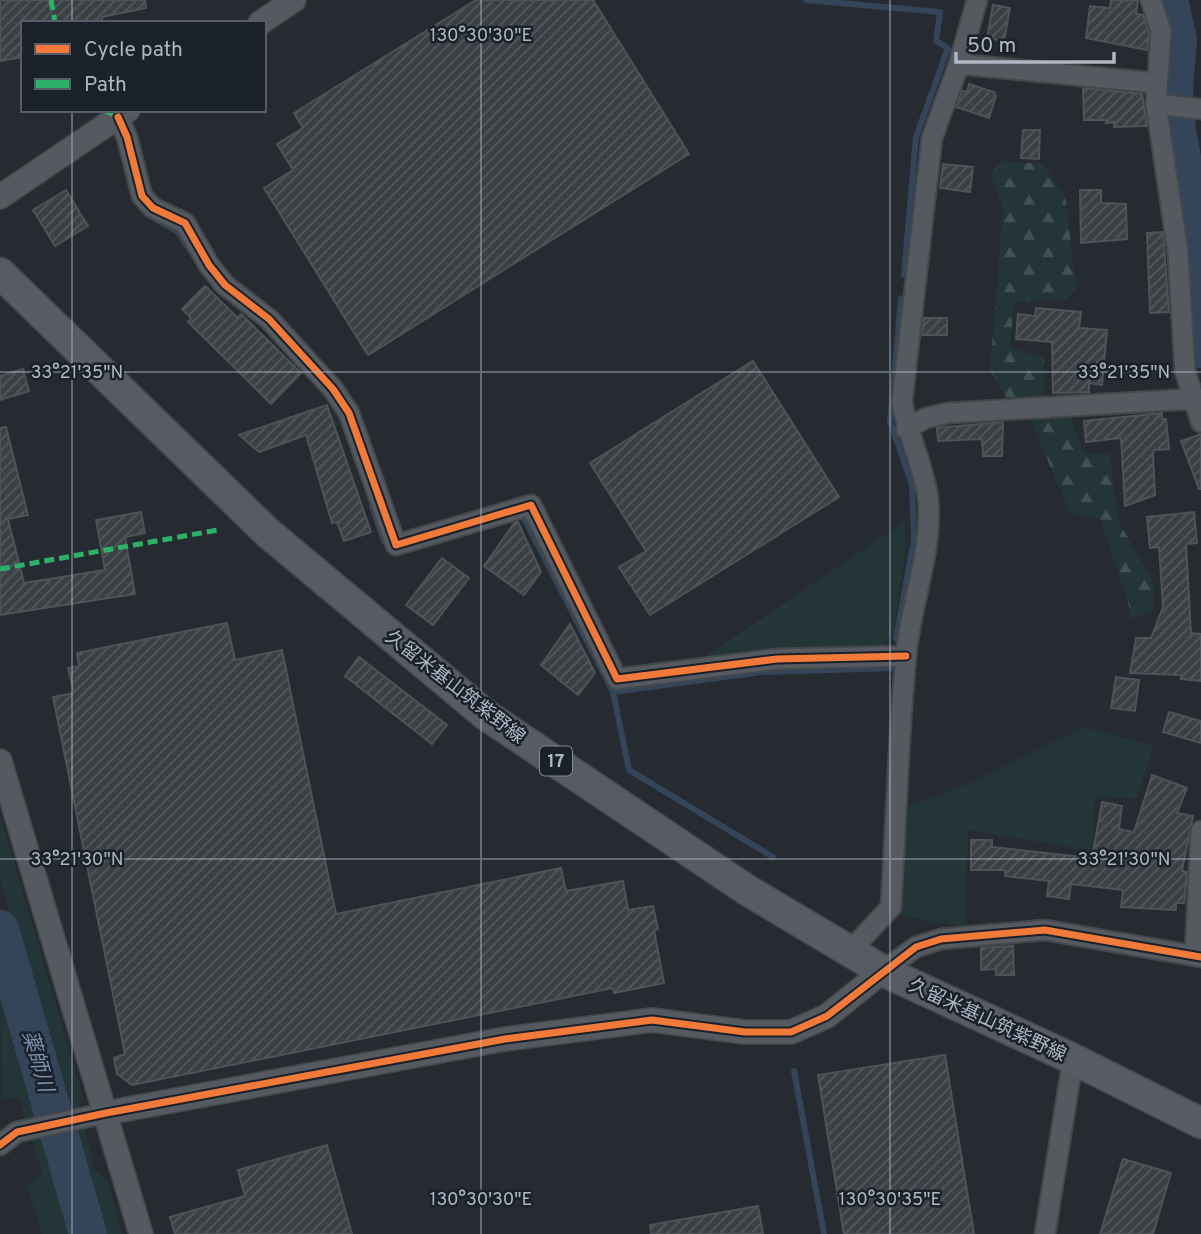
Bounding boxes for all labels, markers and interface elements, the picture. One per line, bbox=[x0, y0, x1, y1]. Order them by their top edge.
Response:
legend bbox=[21, 21, 266, 112]
scale bar bbox=[956, 21, 1114, 65]
text: 130°30'30"E bbox=[430, 25, 532, 48]
text: 50 m bbox=[967, 33, 1016, 60]
text: Cycle path bbox=[84, 37, 183, 64]
text: Path bbox=[84, 72, 127, 99]
text: 33°21'35"N bbox=[31, 362, 123, 385]
text: 33°21'35"N bbox=[1078, 362, 1170, 385]
street label: 久留米基山筑紫野線 bbox=[380, 625, 530, 750]
road number: 17 bbox=[540, 746, 572, 776]
text: 33°21'30"N bbox=[31, 849, 123, 872]
text: 33°21'30"N bbox=[1078, 849, 1170, 872]
street label: 久留米基山筑紫野線 bbox=[905, 974, 1070, 1068]
water label: 薬師川 bbox=[15, 1027, 59, 1097]
text: 130°30'30"E bbox=[430, 1189, 532, 1212]
text: 130°30'35"E bbox=[839, 1189, 941, 1212]

